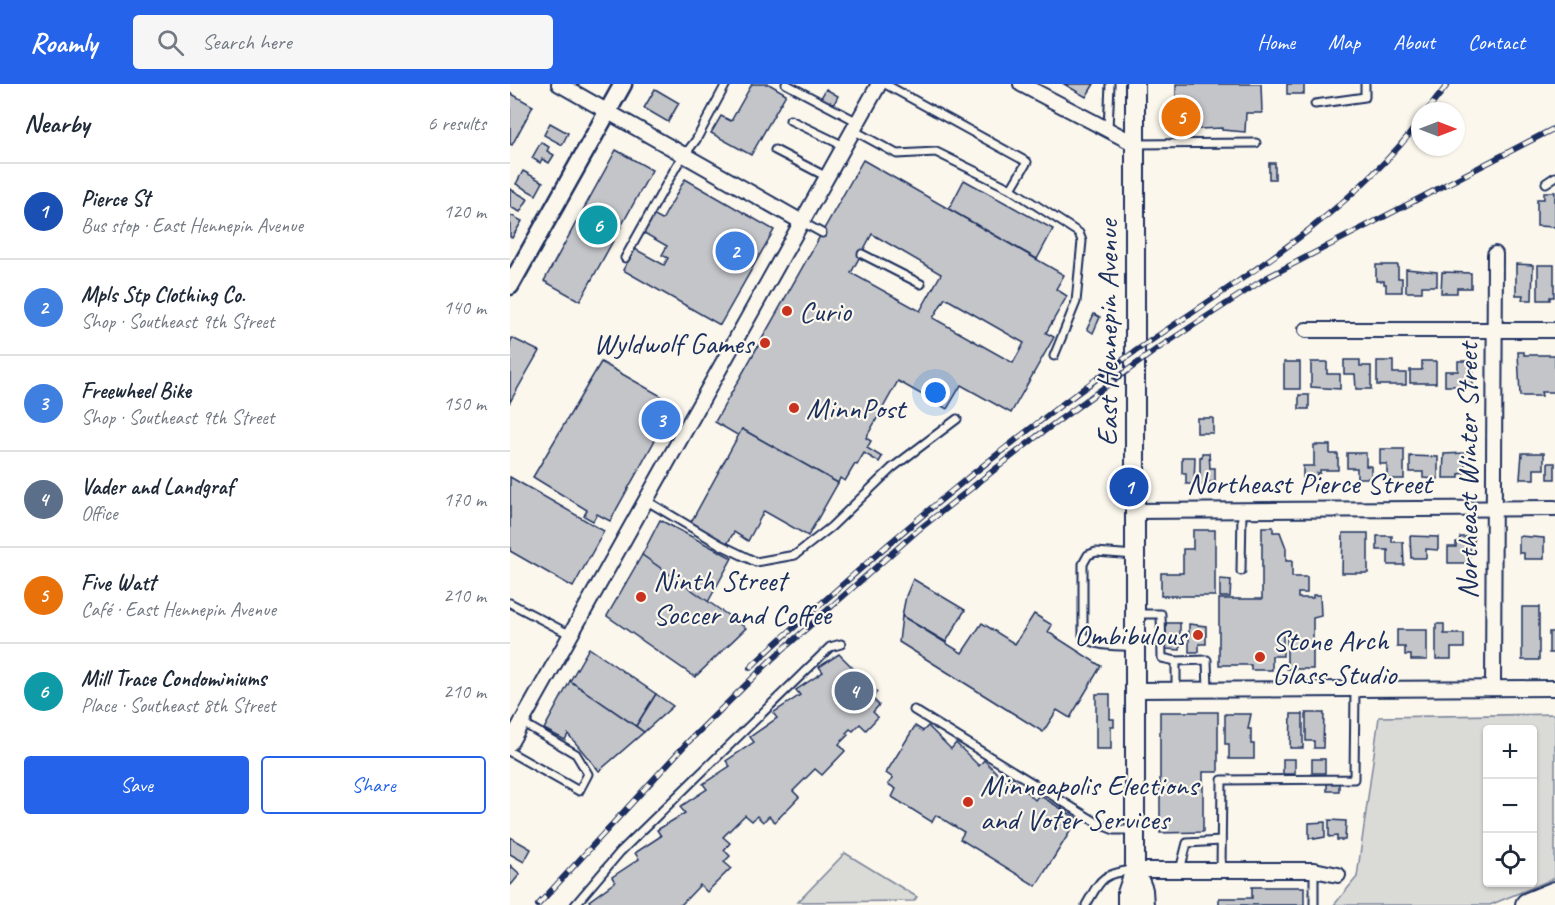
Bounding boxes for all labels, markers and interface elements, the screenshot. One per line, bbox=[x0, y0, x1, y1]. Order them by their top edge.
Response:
search box bbox=[133, 15, 553, 69]
text: Roamly bbox=[30, 25, 97, 60]
icon: search bbox=[154, 26, 187, 59]
text: Search here bbox=[202, 28, 292, 56]
text: Home bbox=[1257, 29, 1295, 55]
text: Map bbox=[1328, 29, 1360, 55]
text: About bbox=[1393, 29, 1435, 55]
text: Contact bbox=[1468, 29, 1525, 55]
pin: 5 bbox=[1162, 94, 1200, 140]
north arrow bbox=[1411, 102, 1465, 156]
text: Nearby bbox=[24, 107, 89, 140]
text: 6 results bbox=[427, 111, 486, 136]
text: Pierce St bbox=[81, 185, 150, 213]
text: 1 bbox=[39, 199, 48, 224]
text: 120 m bbox=[443, 199, 486, 224]
pin: 6 bbox=[578, 202, 617, 248]
text: Bus stop · East Hennepin Avenue bbox=[81, 213, 303, 238]
street label: East Hennepin Avenue bbox=[1088, 218, 1126, 446]
pin: 2 bbox=[716, 228, 754, 274]
text: Mpls Stp Clothing Co. bbox=[81, 281, 245, 309]
place label: Curio bbox=[799, 292, 852, 330]
text: 2 bbox=[39, 295, 48, 320]
text: 140 m bbox=[443, 295, 486, 320]
marker: Curio bbox=[780, 304, 794, 318]
text: Shop · Southeast 9th Street bbox=[81, 309, 274, 334]
place label: Wyldwolf Games bbox=[593, 324, 756, 362]
marker: Wyldwolf Games bbox=[758, 336, 772, 350]
street label: Northeast Winter Street bbox=[1448, 340, 1486, 599]
text: Freewheel Bike bbox=[81, 377, 191, 405]
your location bbox=[921, 378, 950, 407]
place label: MinnPost bbox=[806, 389, 908, 427]
text: 3 bbox=[39, 391, 48, 416]
text: 150 m bbox=[443, 391, 486, 416]
pin: 3 bbox=[642, 398, 680, 442]
marker: MinnPost bbox=[787, 401, 801, 415]
text: Shop · Southeast 9th Street bbox=[81, 405, 274, 430]
pin: 1 bbox=[1110, 464, 1148, 510]
street label: Northeast Pierce Street bbox=[1186, 464, 1435, 502]
text: Vader and Landgraf bbox=[81, 473, 233, 501]
text: 4 bbox=[39, 487, 48, 512]
text: 170 m bbox=[443, 487, 486, 512]
text: Office bbox=[81, 501, 118, 526]
place label: Ninth Street Soccer and Coffee bbox=[653, 561, 833, 633]
text: Five Watt bbox=[81, 569, 156, 597]
text: 5 bbox=[39, 583, 48, 608]
text: 210 m bbox=[443, 583, 486, 608]
marker: Ninth Street Soccer and Coffee bbox=[634, 590, 648, 604]
text: Café · East Hennepin Avenue bbox=[81, 597, 276, 622]
place label: Ombibulous bbox=[1074, 616, 1189, 654]
place label: Stone Arch Glass Studio bbox=[1272, 621, 1398, 693]
marker: Ombibulous bbox=[1191, 628, 1205, 642]
marker: Stone Arch Glass Studio bbox=[1253, 650, 1267, 664]
text: Mill Trace Condominiums bbox=[81, 665, 266, 693]
pin: 4 bbox=[834, 668, 874, 714]
text: 6 bbox=[39, 679, 48, 704]
text: 210 m bbox=[443, 679, 486, 704]
text: Place · Southeast 8th Street bbox=[81, 693, 275, 718]
map controls bbox=[1483, 725, 1537, 887]
button: + bbox=[1483, 725, 1537, 779]
button: Save bbox=[24, 756, 249, 814]
button: Share bbox=[261, 756, 486, 814]
place label: Minneapolis Elections and Voter Services bbox=[980, 766, 1201, 838]
button: − bbox=[1483, 779, 1537, 833]
marker: Minneapolis Elections and Voter Services bbox=[961, 795, 975, 809]
button: locate bbox=[1483, 833, 1537, 887]

